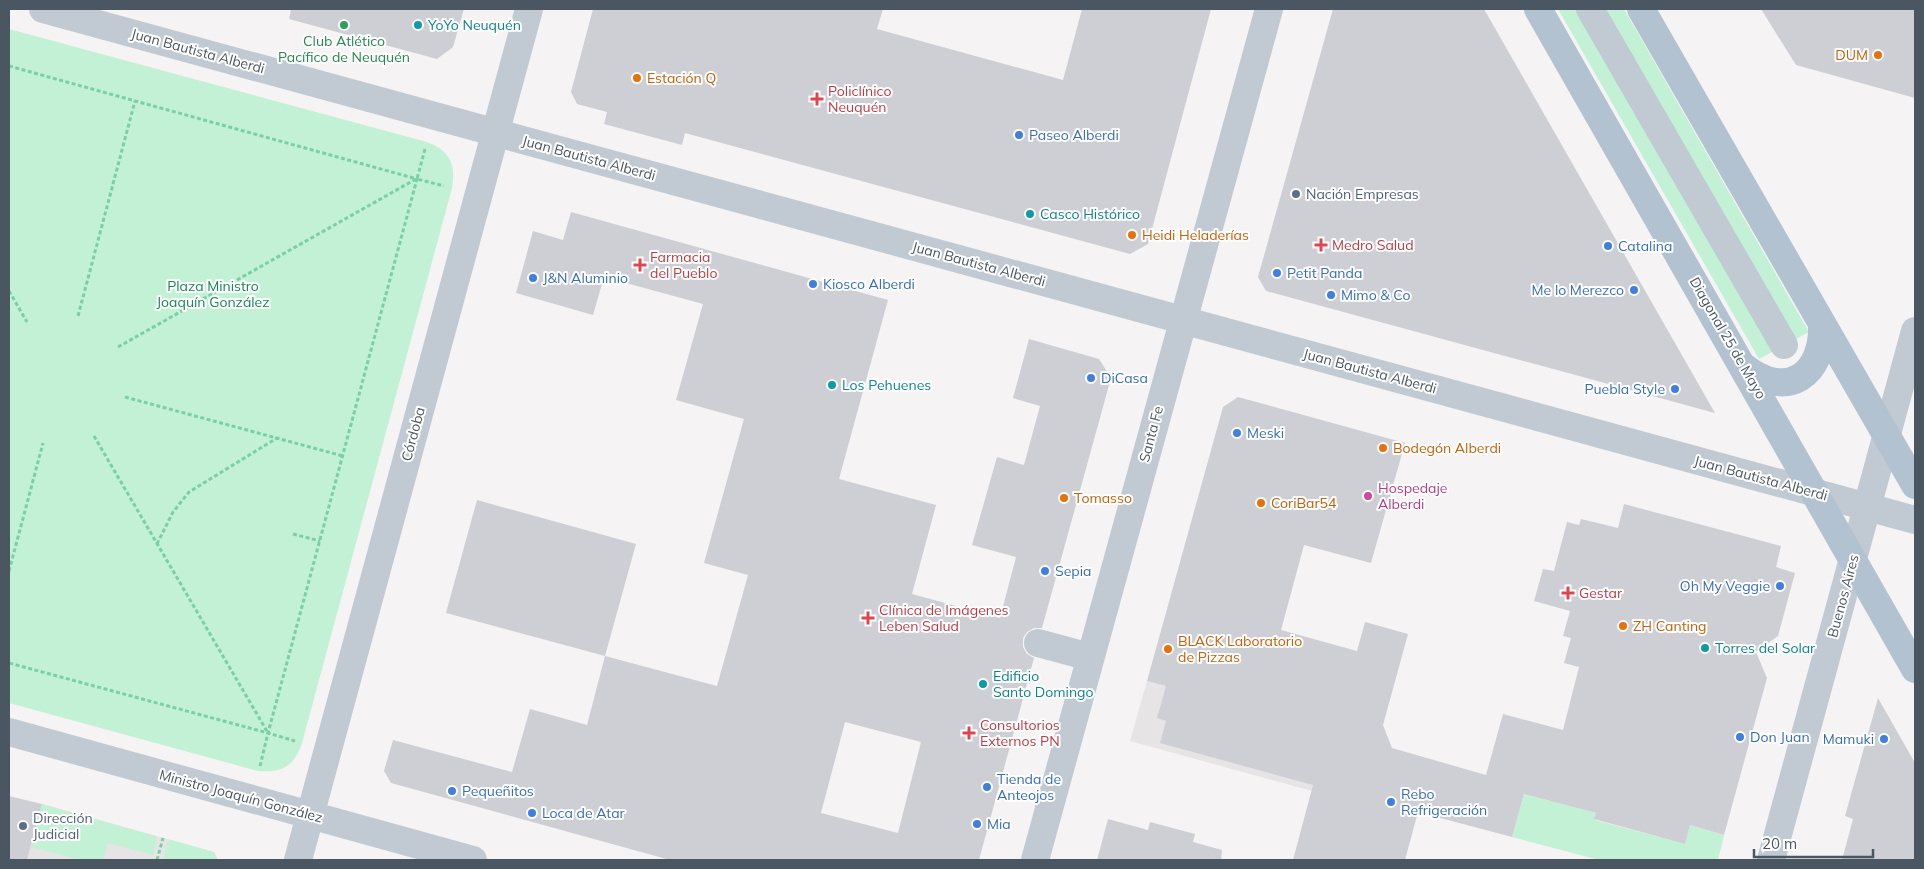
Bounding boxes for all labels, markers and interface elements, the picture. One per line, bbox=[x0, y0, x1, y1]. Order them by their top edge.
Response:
place label: YoYo Neuquén bbox=[427, 16, 521, 34]
marker: Club Atlético Pacífico de Neuquén bbox=[338, 19, 350, 31]
marker: YoYo Neuquén bbox=[412, 19, 424, 31]
street label: Juan Bautista Alberdi bbox=[129, 25, 267, 77]
place label: Club Atlético Pacífico de Neuquén bbox=[278, 32, 410, 66]
place label: DUM bbox=[1835, 46, 1868, 64]
marker: DUM bbox=[1872, 49, 1884, 61]
place label: Estación Q bbox=[647, 69, 716, 87]
marker: Estación Q bbox=[631, 72, 643, 84]
place label: Policlínico Neuquén bbox=[828, 82, 891, 116]
marker: Policlínico Neuquén bbox=[810, 92, 824, 106]
place label: Paseo Alberdi bbox=[1029, 126, 1119, 144]
marker: Paseo Alberdi bbox=[1013, 129, 1025, 141]
street label: Juan Bautista Alberdi bbox=[520, 132, 658, 184]
place label: Nación Empresas bbox=[1306, 185, 1419, 203]
marker: Nación Empresas bbox=[1290, 188, 1302, 200]
place label: Casco Histórico bbox=[1040, 205, 1140, 223]
marker: Casco Histórico bbox=[1024, 208, 1036, 220]
place label: Heidi Heladerías bbox=[1142, 226, 1249, 244]
marker: Heidi Heladerías bbox=[1126, 229, 1138, 241]
place label: Medro Salud bbox=[1332, 236, 1414, 254]
place label: Catalina bbox=[1618, 237, 1672, 255]
street label: Juan Bautista Alberdi bbox=[910, 238, 1048, 290]
marker: Medro Salud bbox=[1314, 238, 1328, 252]
marker: Catalina bbox=[1602, 240, 1614, 252]
place label: Farmacia del Pueblo bbox=[650, 248, 717, 282]
marker: Farmacia del Pueblo bbox=[634, 259, 646, 271]
place label: Petit Panda bbox=[1287, 264, 1362, 282]
marker: Petit Panda bbox=[1271, 267, 1283, 279]
place label: J&N Aluminio bbox=[543, 269, 628, 287]
marker: J&N Aluminio bbox=[527, 272, 539, 284]
street label: Diagonal 25 de Mayo bbox=[1686, 274, 1770, 402]
place label: Kiosco Alberdi bbox=[823, 275, 915, 293]
park label: Plaza Ministro Joaquín González bbox=[157, 277, 269, 311]
marker: Kiosco Alberdi bbox=[807, 278, 819, 290]
place label: Me lo Merezco bbox=[1532, 281, 1624, 299]
marker: Me lo Merezco bbox=[1628, 284, 1640, 296]
place label: Mimo & Co bbox=[1341, 286, 1410, 304]
marker: Mimo & Co bbox=[1325, 289, 1337, 301]
street label: Juan Bautista Alberdi bbox=[1301, 345, 1439, 397]
place label: DiCasa bbox=[1101, 369, 1148, 387]
marker: DiCasa bbox=[1085, 372, 1097, 384]
place label: Los Pehuenes bbox=[842, 376, 931, 394]
marker: Los Pehuenes bbox=[826, 379, 838, 391]
place label: Puebla Style bbox=[1584, 380, 1665, 398]
marker: Puebla Style bbox=[1669, 383, 1681, 395]
street label: Santa Fe bbox=[1135, 404, 1167, 464]
street label: Córdoba bbox=[397, 405, 429, 463]
place label: Meski bbox=[1247, 424, 1284, 442]
marker: Meski bbox=[1231, 427, 1243, 439]
place label: Bodegón Alberdi bbox=[1393, 439, 1501, 457]
marker: Bodegón Alberdi bbox=[1377, 442, 1389, 454]
street label: Juan Bautista Alberdi bbox=[1692, 452, 1830, 504]
place label: Hospedaje Alberdi bbox=[1378, 479, 1447, 513]
place label: Tomasso bbox=[1074, 489, 1132, 507]
marker: Hospedaje Alberdi bbox=[1362, 490, 1374, 502]
marker: Tomasso bbox=[1058, 492, 1070, 504]
place label: CoriBar54 bbox=[1271, 494, 1337, 512]
marker: CoriBar54 bbox=[1255, 497, 1267, 509]
street label: Buenos Aires bbox=[1823, 552, 1863, 639]
place label: Sepia bbox=[1055, 562, 1091, 580]
marker: Sepia bbox=[1039, 565, 1051, 577]
place label: Oh My Veggie bbox=[1680, 577, 1770, 595]
marker: Oh My Veggie bbox=[1774, 580, 1786, 592]
place label: Gestar bbox=[1579, 584, 1623, 602]
marker: Gestar bbox=[1561, 586, 1575, 600]
place label: Clínica de Imágenes Leben Salud bbox=[879, 601, 1009, 635]
marker: Clínica de Imágenes Leben Salud bbox=[861, 611, 875, 625]
place label: ZH Canting bbox=[1633, 617, 1707, 635]
marker: ZH Canting bbox=[1617, 620, 1629, 632]
place label: BLACK Laboratorio de Pizzas bbox=[1178, 632, 1302, 666]
place label: Torres del Solar bbox=[1715, 639, 1816, 657]
marker: Torres del Solar bbox=[1699, 642, 1711, 654]
marker: BLACK Laboratorio de Pizzas bbox=[1162, 643, 1174, 655]
place label: Edificio Santo Domingo bbox=[993, 667, 1094, 701]
marker: Edificio Santo Domingo bbox=[977, 678, 989, 690]
place label: Consultorios Externos PN bbox=[980, 716, 1060, 750]
marker: Consultorios Externos PN bbox=[962, 726, 976, 740]
place label: Don Juan bbox=[1750, 728, 1810, 746]
place label: Mamuki bbox=[1823, 730, 1874, 748]
marker: Don Juan bbox=[1734, 731, 1746, 743]
marker: Mamuki bbox=[1878, 733, 1890, 745]
street label: Ministro Joaquín González bbox=[157, 766, 325, 826]
place label: Tienda de Anteojos bbox=[997, 770, 1061, 804]
marker: Tienda de Anteojos bbox=[981, 781, 993, 793]
place label: Pequeñitos bbox=[462, 782, 534, 800]
marker: Pequeñitos bbox=[446, 785, 458, 797]
place label: Rebo Refrigeración bbox=[1401, 785, 1487, 819]
marker: Rebo Refrigeración bbox=[1385, 796, 1397, 808]
place label: Loca de Atar bbox=[542, 804, 626, 822]
marker: Loca de Atar bbox=[526, 807, 538, 819]
place label: Dirección Judicial bbox=[33, 809, 93, 843]
place label: Mia bbox=[987, 815, 1011, 833]
marker: Mia bbox=[971, 818, 983, 830]
marker: Dirección Judicial bbox=[17, 820, 29, 832]
scale bar bbox=[1754, 826, 1873, 858]
text: 20 m bbox=[1762, 834, 1797, 853]

